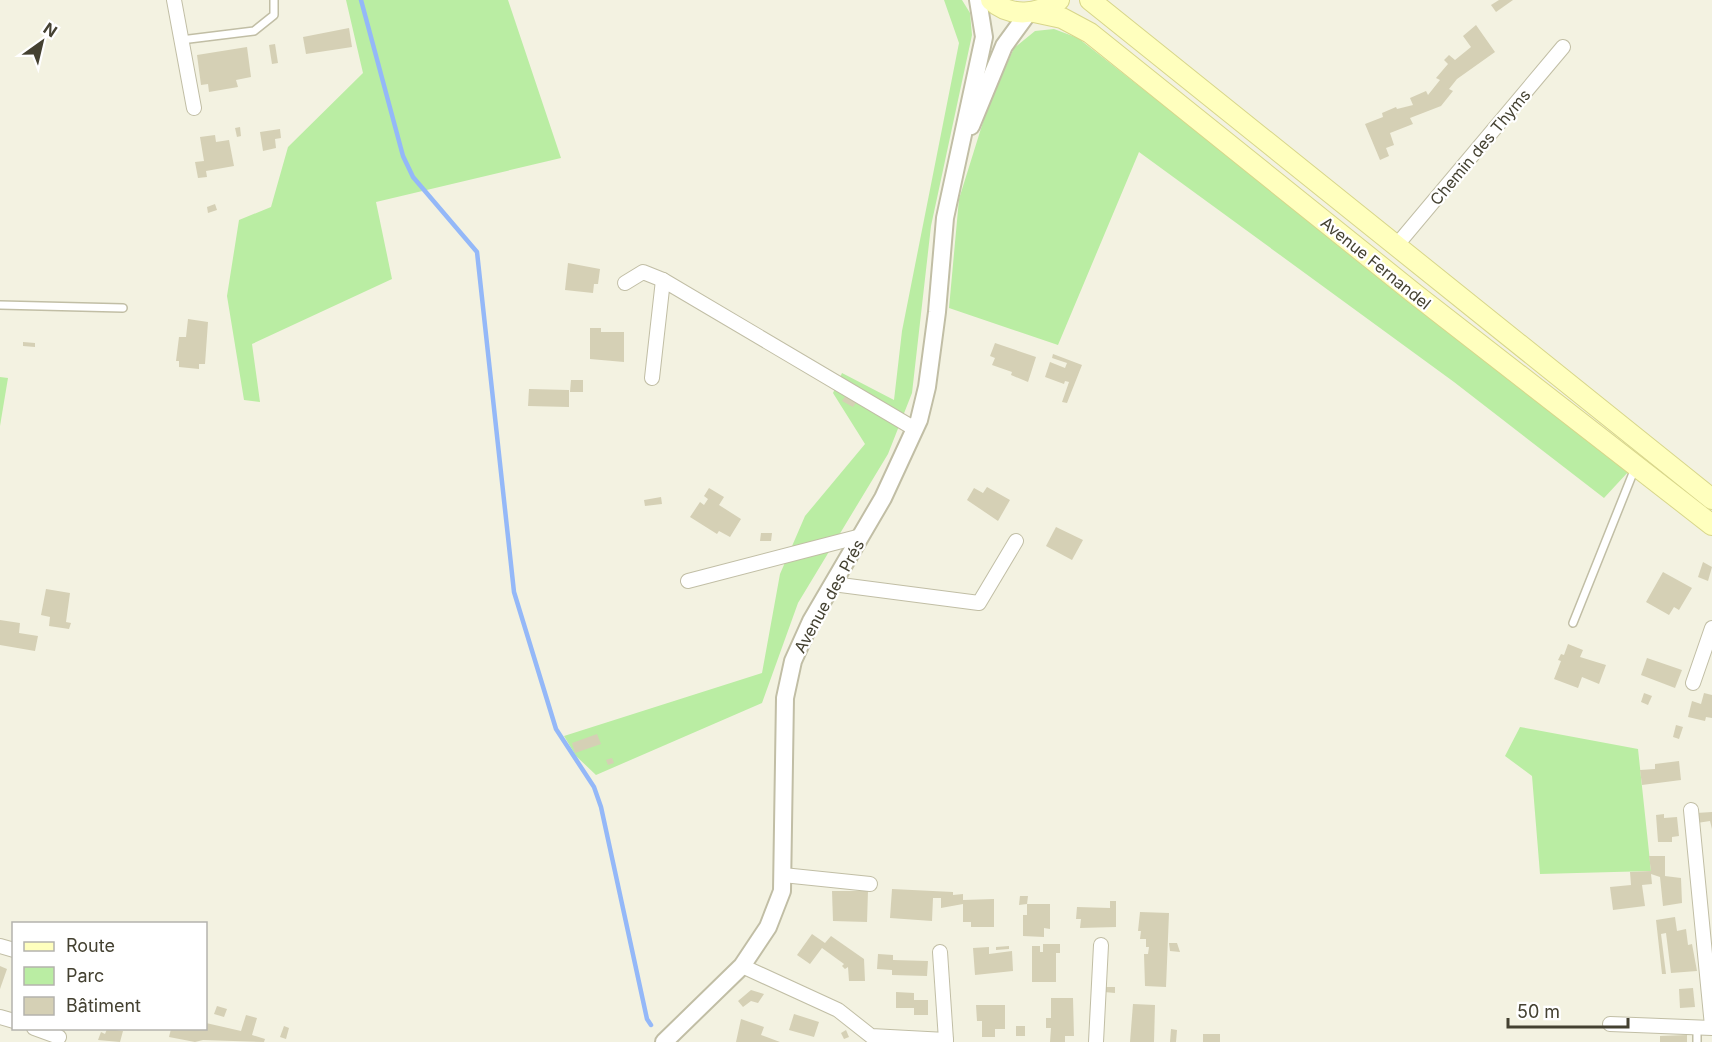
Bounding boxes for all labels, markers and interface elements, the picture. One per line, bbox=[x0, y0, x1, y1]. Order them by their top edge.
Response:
north arrow bbox=[12, 12, 72, 72]
text: N bbox=[40, 18, 61, 41]
street label: Chemin des Thyms bbox=[1426, 85, 1534, 209]
street label: Avenue Fernandel bbox=[1317, 212, 1435, 314]
street label: Avenue des Prés bbox=[790, 536, 868, 656]
legend bbox=[12, 922, 207, 1030]
text: Route bbox=[66, 935, 115, 956]
text: Parc bbox=[66, 965, 104, 986]
scale bar bbox=[1508, 991, 1628, 1029]
text: Bâtiment bbox=[66, 995, 141, 1016]
text: 50 m bbox=[1517, 1001, 1560, 1022]

